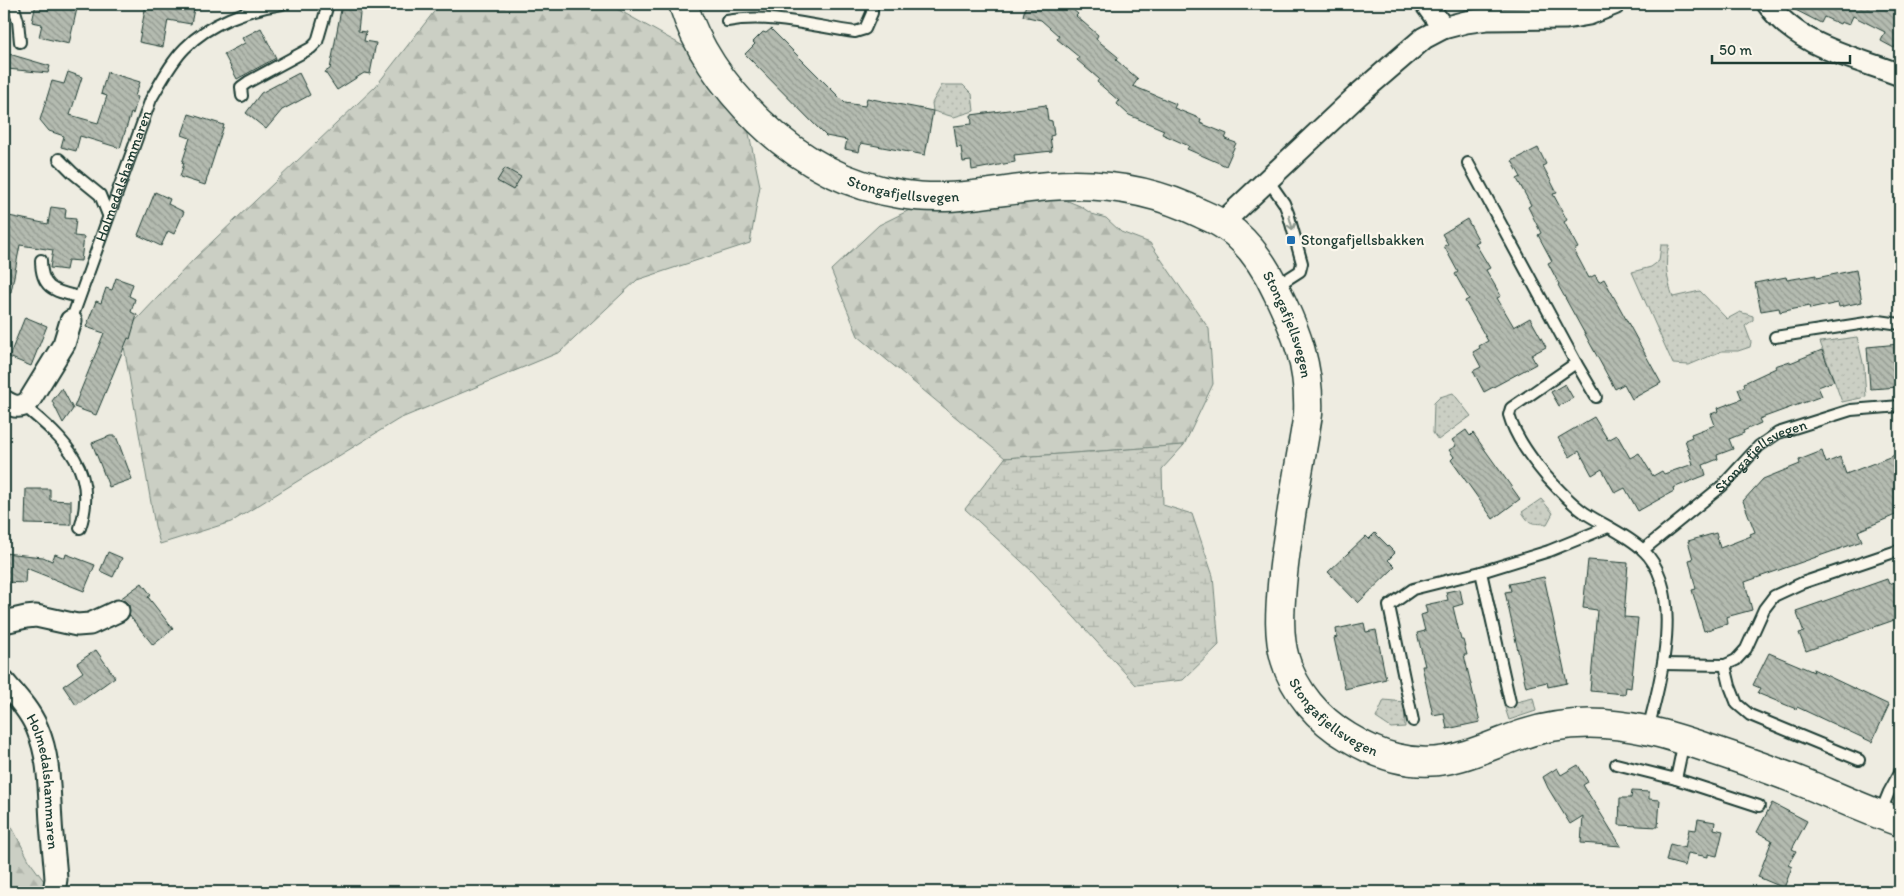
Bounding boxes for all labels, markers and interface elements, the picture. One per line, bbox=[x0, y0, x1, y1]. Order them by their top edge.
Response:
scale bar bbox=[1712, 32, 1849, 64]
text: 50 m bbox=[1719, 41, 1752, 59]
street label: Holmedalshammaren bbox=[91, 108, 155, 244]
street label: Stongafjellsvegen bbox=[845, 171, 960, 206]
one-way arrow bbox=[1286, 214, 1296, 230]
place label: Stongafjellsbakken bbox=[1301, 231, 1425, 249]
marker: Stongafjellsbakken bbox=[1285, 234, 1297, 246]
street label: Stongafjellsvegen bbox=[1259, 268, 1315, 379]
street label: Stongafjellsvegen bbox=[1711, 416, 1809, 497]
street label: Stongafjellsvegen bbox=[1285, 675, 1381, 760]
street label: Holmedalshammaren bbox=[22, 710, 62, 851]

